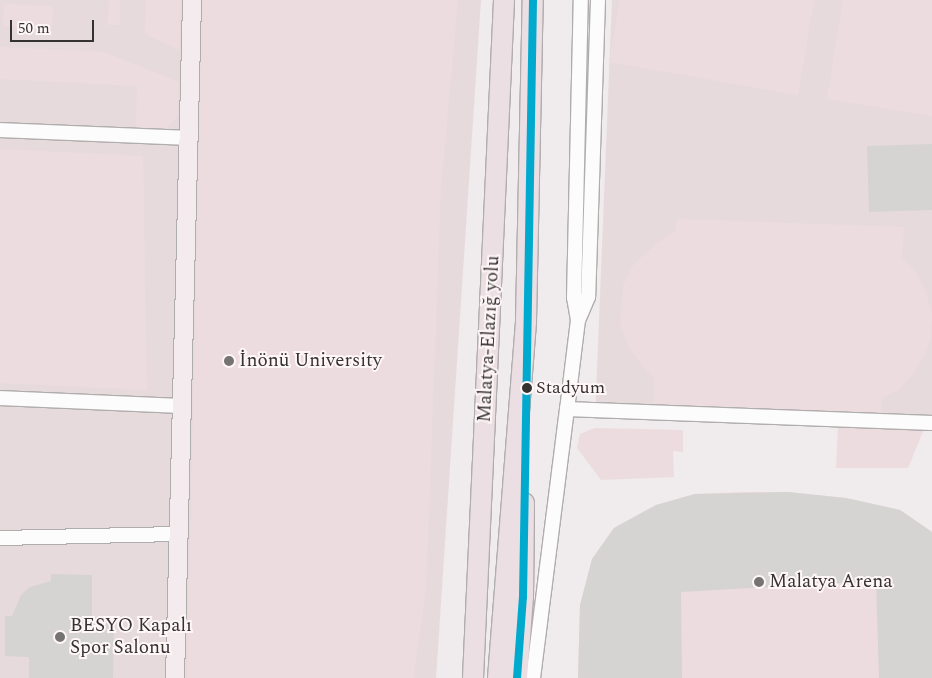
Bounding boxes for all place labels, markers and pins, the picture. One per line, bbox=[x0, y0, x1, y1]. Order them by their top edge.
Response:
place label: İnönü University bbox=[239, 350, 382, 372]
marker: İnönü University bbox=[223, 355, 235, 367]
place label: Stadyum bbox=[536, 377, 605, 399]
marker: Stadyum bbox=[522, 383, 532, 393]
place label: Malatya Arena bbox=[769, 571, 892, 593]
marker: Malatya Arena bbox=[753, 576, 765, 588]
place label: BESYO Kapalı Spor Salonu bbox=[70, 615, 192, 659]
marker: BESYO Kapalı Spor Salonu bbox=[54, 631, 66, 643]

